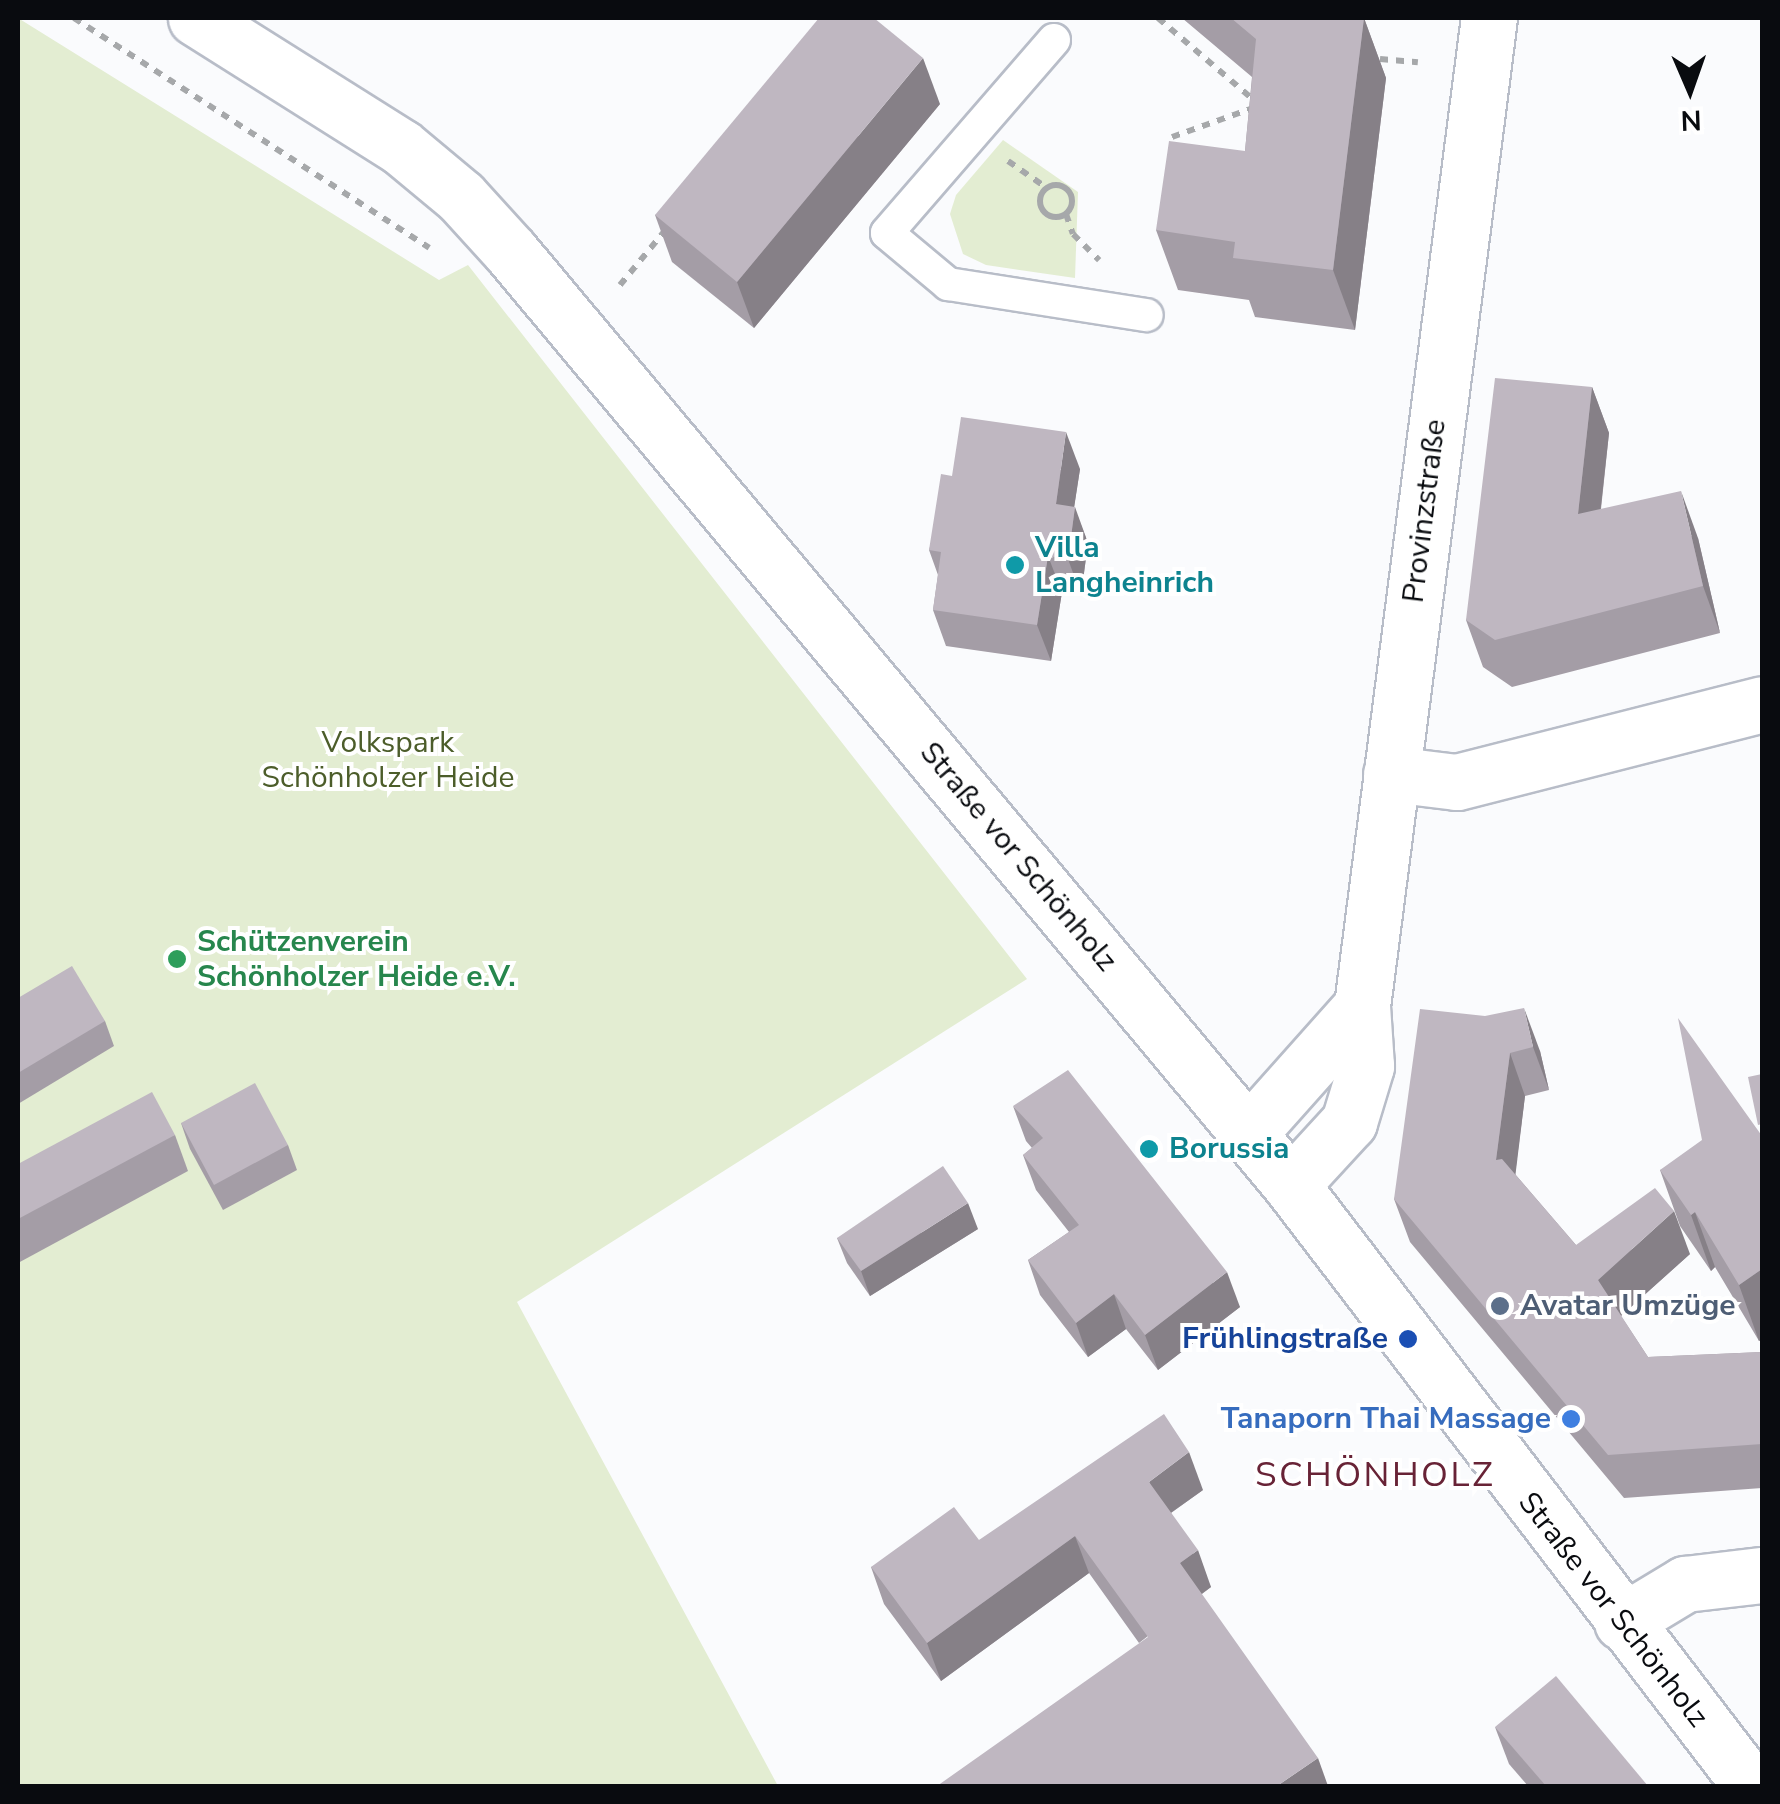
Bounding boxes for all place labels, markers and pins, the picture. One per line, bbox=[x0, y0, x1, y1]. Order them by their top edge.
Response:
place label: Villa Langheinrich bbox=[1035, 530, 1214, 600]
marker: Villa Langheinrich bbox=[1004, 554, 1026, 576]
place label: Schützenverein Schönholzer Heide e.V. bbox=[197, 924, 516, 994]
marker: Schützenverein Schönholzer Heide e.V. bbox=[166, 948, 188, 970]
place label: Borussia bbox=[1169, 1131, 1289, 1167]
marker: Borussia bbox=[1138, 1138, 1160, 1160]
place label: Avatar Umzüge bbox=[1520, 1288, 1736, 1324]
marker: Avatar Umzüge bbox=[1489, 1295, 1511, 1317]
place label: Frühlingstraße bbox=[1182, 1321, 1388, 1357]
marker: Frühlingstraße bbox=[1397, 1328, 1419, 1350]
place label: Tanaporn Thai Massage bbox=[1221, 1401, 1551, 1437]
marker: Tanaporn Thai Massage bbox=[1560, 1408, 1582, 1430]

